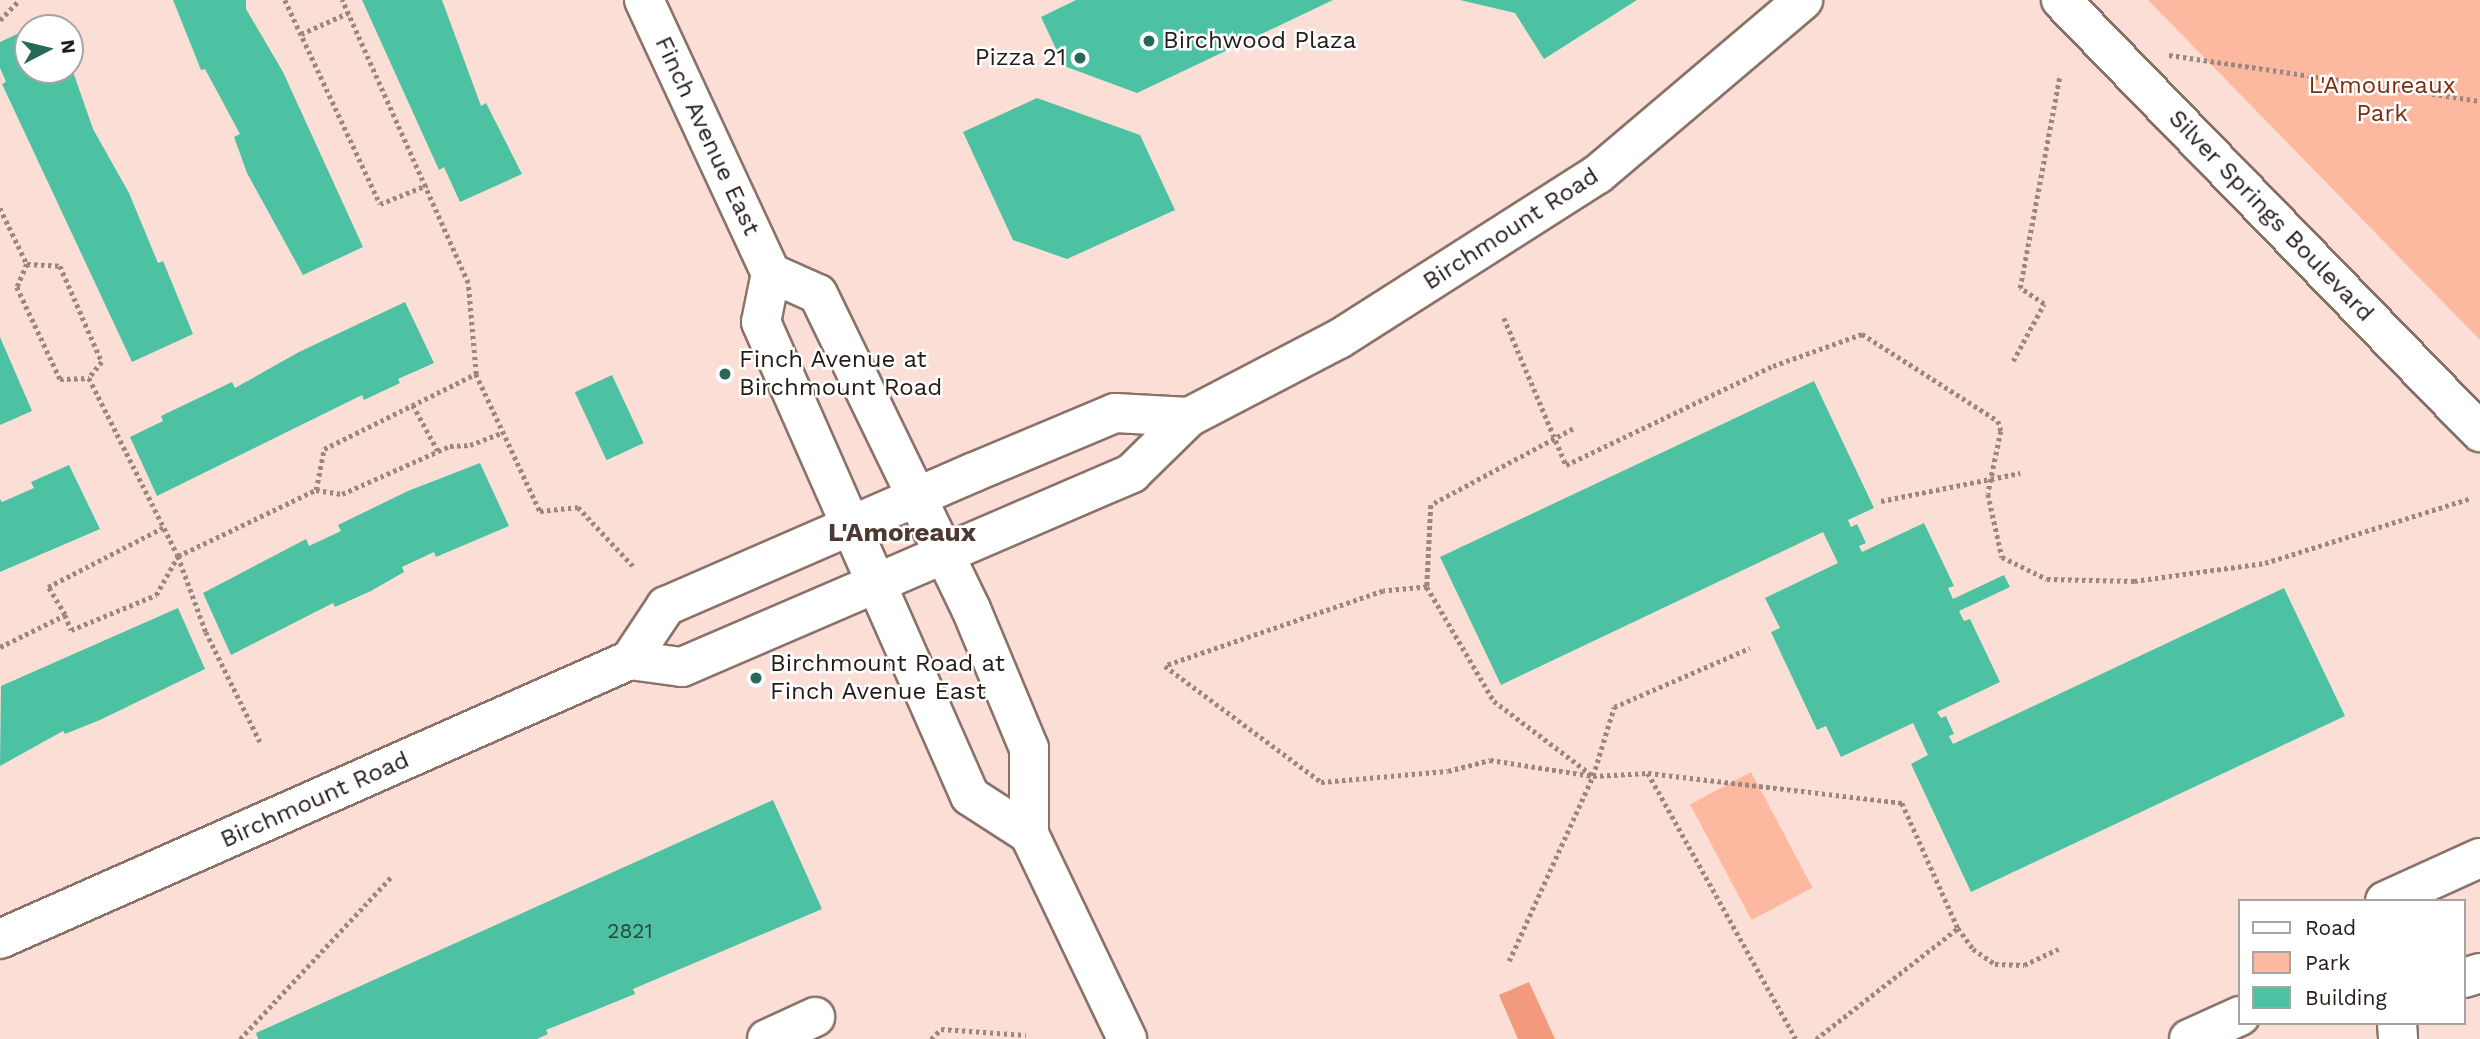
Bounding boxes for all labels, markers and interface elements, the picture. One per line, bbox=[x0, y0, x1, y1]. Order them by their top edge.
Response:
north arrow bbox=[14, 14, 84, 84]
place label: Birchwood Plaza bbox=[1163, 27, 1356, 55]
street label: Finch Avenue East bbox=[648, 32, 766, 240]
marker: Birchwood Plaza bbox=[1141, 33, 1157, 49]
text: N bbox=[56, 38, 81, 55]
place label: Pizza 21 bbox=[974, 44, 1066, 72]
marker: Pizza 21 bbox=[1072, 50, 1088, 66]
park label: L'Amoureaux Park bbox=[2308, 72, 2456, 128]
street label: Silver Springs Boulevard bbox=[2162, 104, 2380, 328]
street label: Birchmount Road bbox=[1418, 162, 1604, 296]
place label: Finch Avenue at Birchmount Road bbox=[739, 346, 942, 402]
marker: Finch Avenue at Birchmount Road bbox=[717, 366, 733, 382]
district label: L'Amoreaux bbox=[828, 517, 976, 549]
place label: Birchmount Road at Finch Avenue East bbox=[770, 650, 1005, 706]
marker: Birchmount Road at Finch Avenue East bbox=[748, 670, 764, 686]
street label: Birchmount Road bbox=[216, 745, 414, 855]
legend bbox=[2238, 899, 2466, 1025]
text: Road bbox=[2305, 915, 2356, 940]
house number: 2821 bbox=[607, 918, 653, 944]
text: Park bbox=[2305, 950, 2350, 975]
text: Building bbox=[2305, 985, 2387, 1010]

